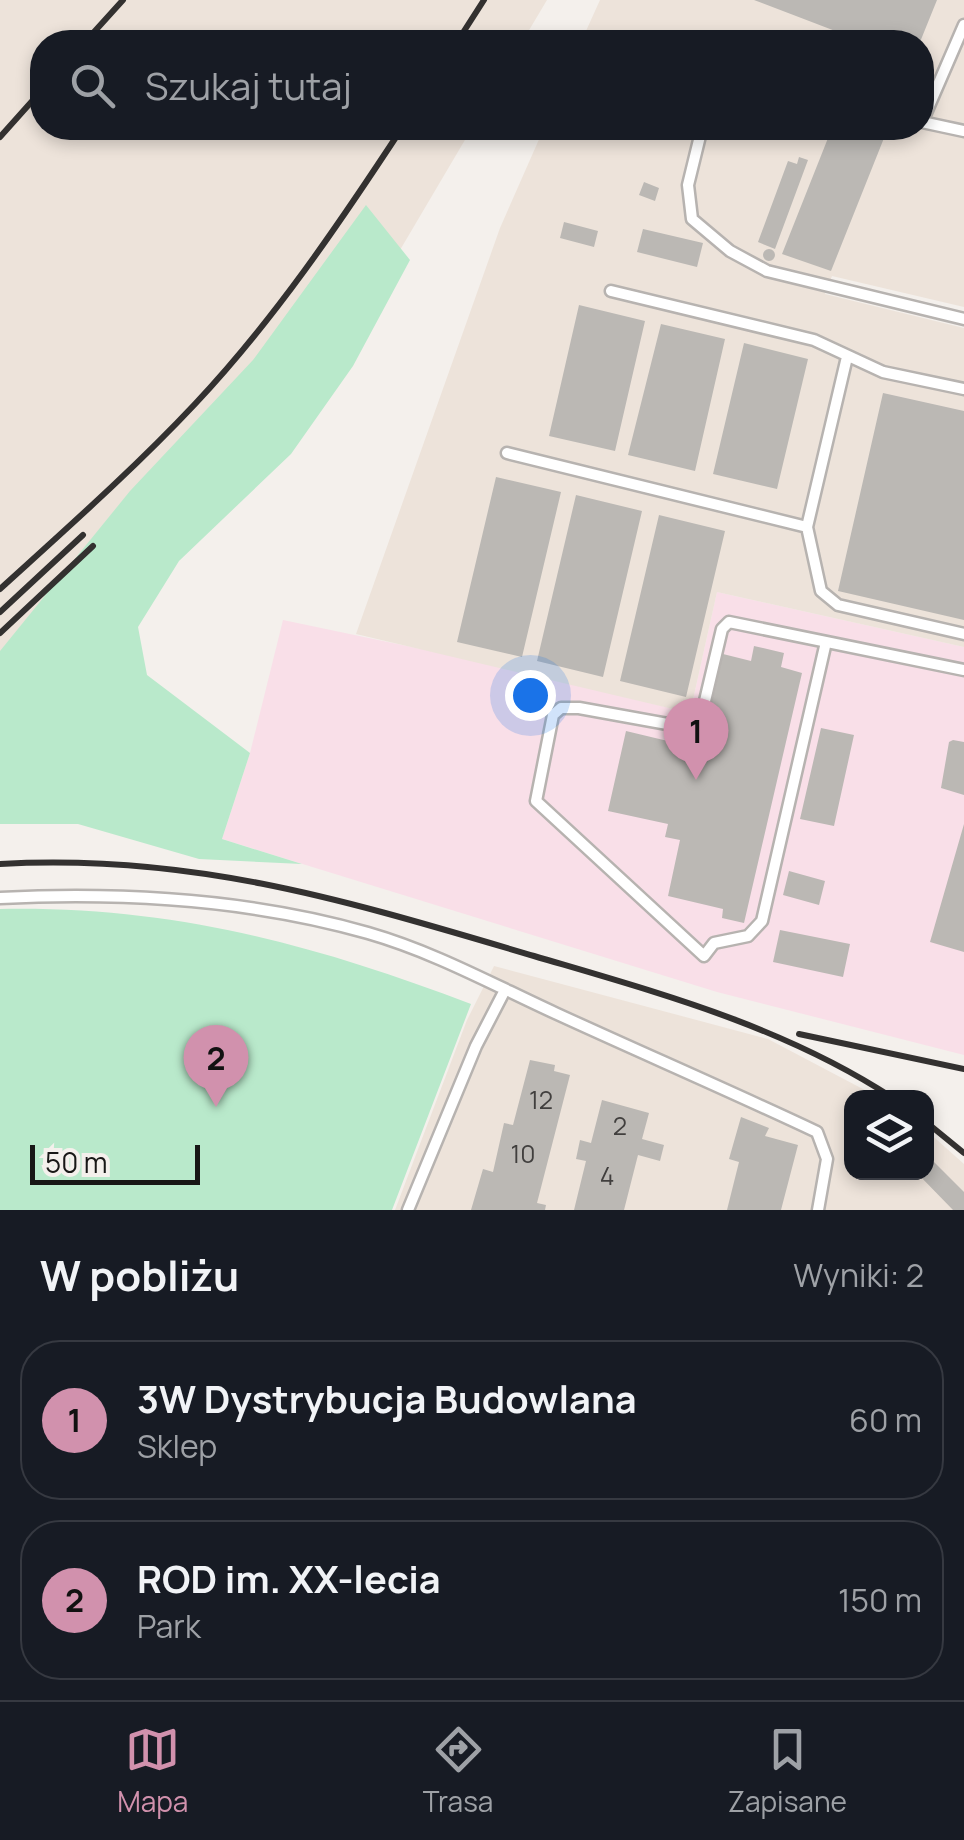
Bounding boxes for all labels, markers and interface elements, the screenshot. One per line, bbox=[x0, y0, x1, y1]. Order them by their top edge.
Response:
search box bbox=[30, 30, 934, 140]
icon: search bbox=[65, 58, 120, 113]
text: Szukaj tutaj bbox=[145, 59, 352, 111]
your location bbox=[505, 670, 556, 721]
pin: 1 bbox=[664, 698, 728, 780]
pin: 2 bbox=[184, 1024, 248, 1107]
house number: 12 bbox=[529, 1082, 553, 1117]
map controls bbox=[844, 1090, 934, 1180]
button: layers bbox=[844, 1090, 934, 1180]
house number: 2 bbox=[613, 1108, 627, 1143]
house number: 10 bbox=[510, 1136, 536, 1171]
scale bar bbox=[30, 1140, 200, 1184]
text: 50 m bbox=[45, 1143, 108, 1181]
house number: 4 bbox=[600, 1158, 614, 1193]
text: W pobliżu bbox=[40, 1246, 239, 1304]
text: Wyniki: 2 bbox=[793, 1253, 924, 1297]
text: 3W Dystrybucja Budowlana bbox=[137, 1372, 637, 1424]
text: 1 bbox=[67, 1398, 82, 1442]
text: 60 m bbox=[849, 1398, 922, 1442]
text: Sklep bbox=[137, 1424, 217, 1468]
text: ROD im. XX-lecia bbox=[137, 1552, 441, 1604]
text: 2 bbox=[65, 1578, 84, 1622]
text: 150 m bbox=[838, 1578, 922, 1622]
text: Park bbox=[137, 1604, 201, 1648]
tab: Mapa bbox=[117, 1722, 188, 1820]
tab: Trasa bbox=[423, 1722, 493, 1820]
tab: Zapisane bbox=[728, 1722, 847, 1820]

